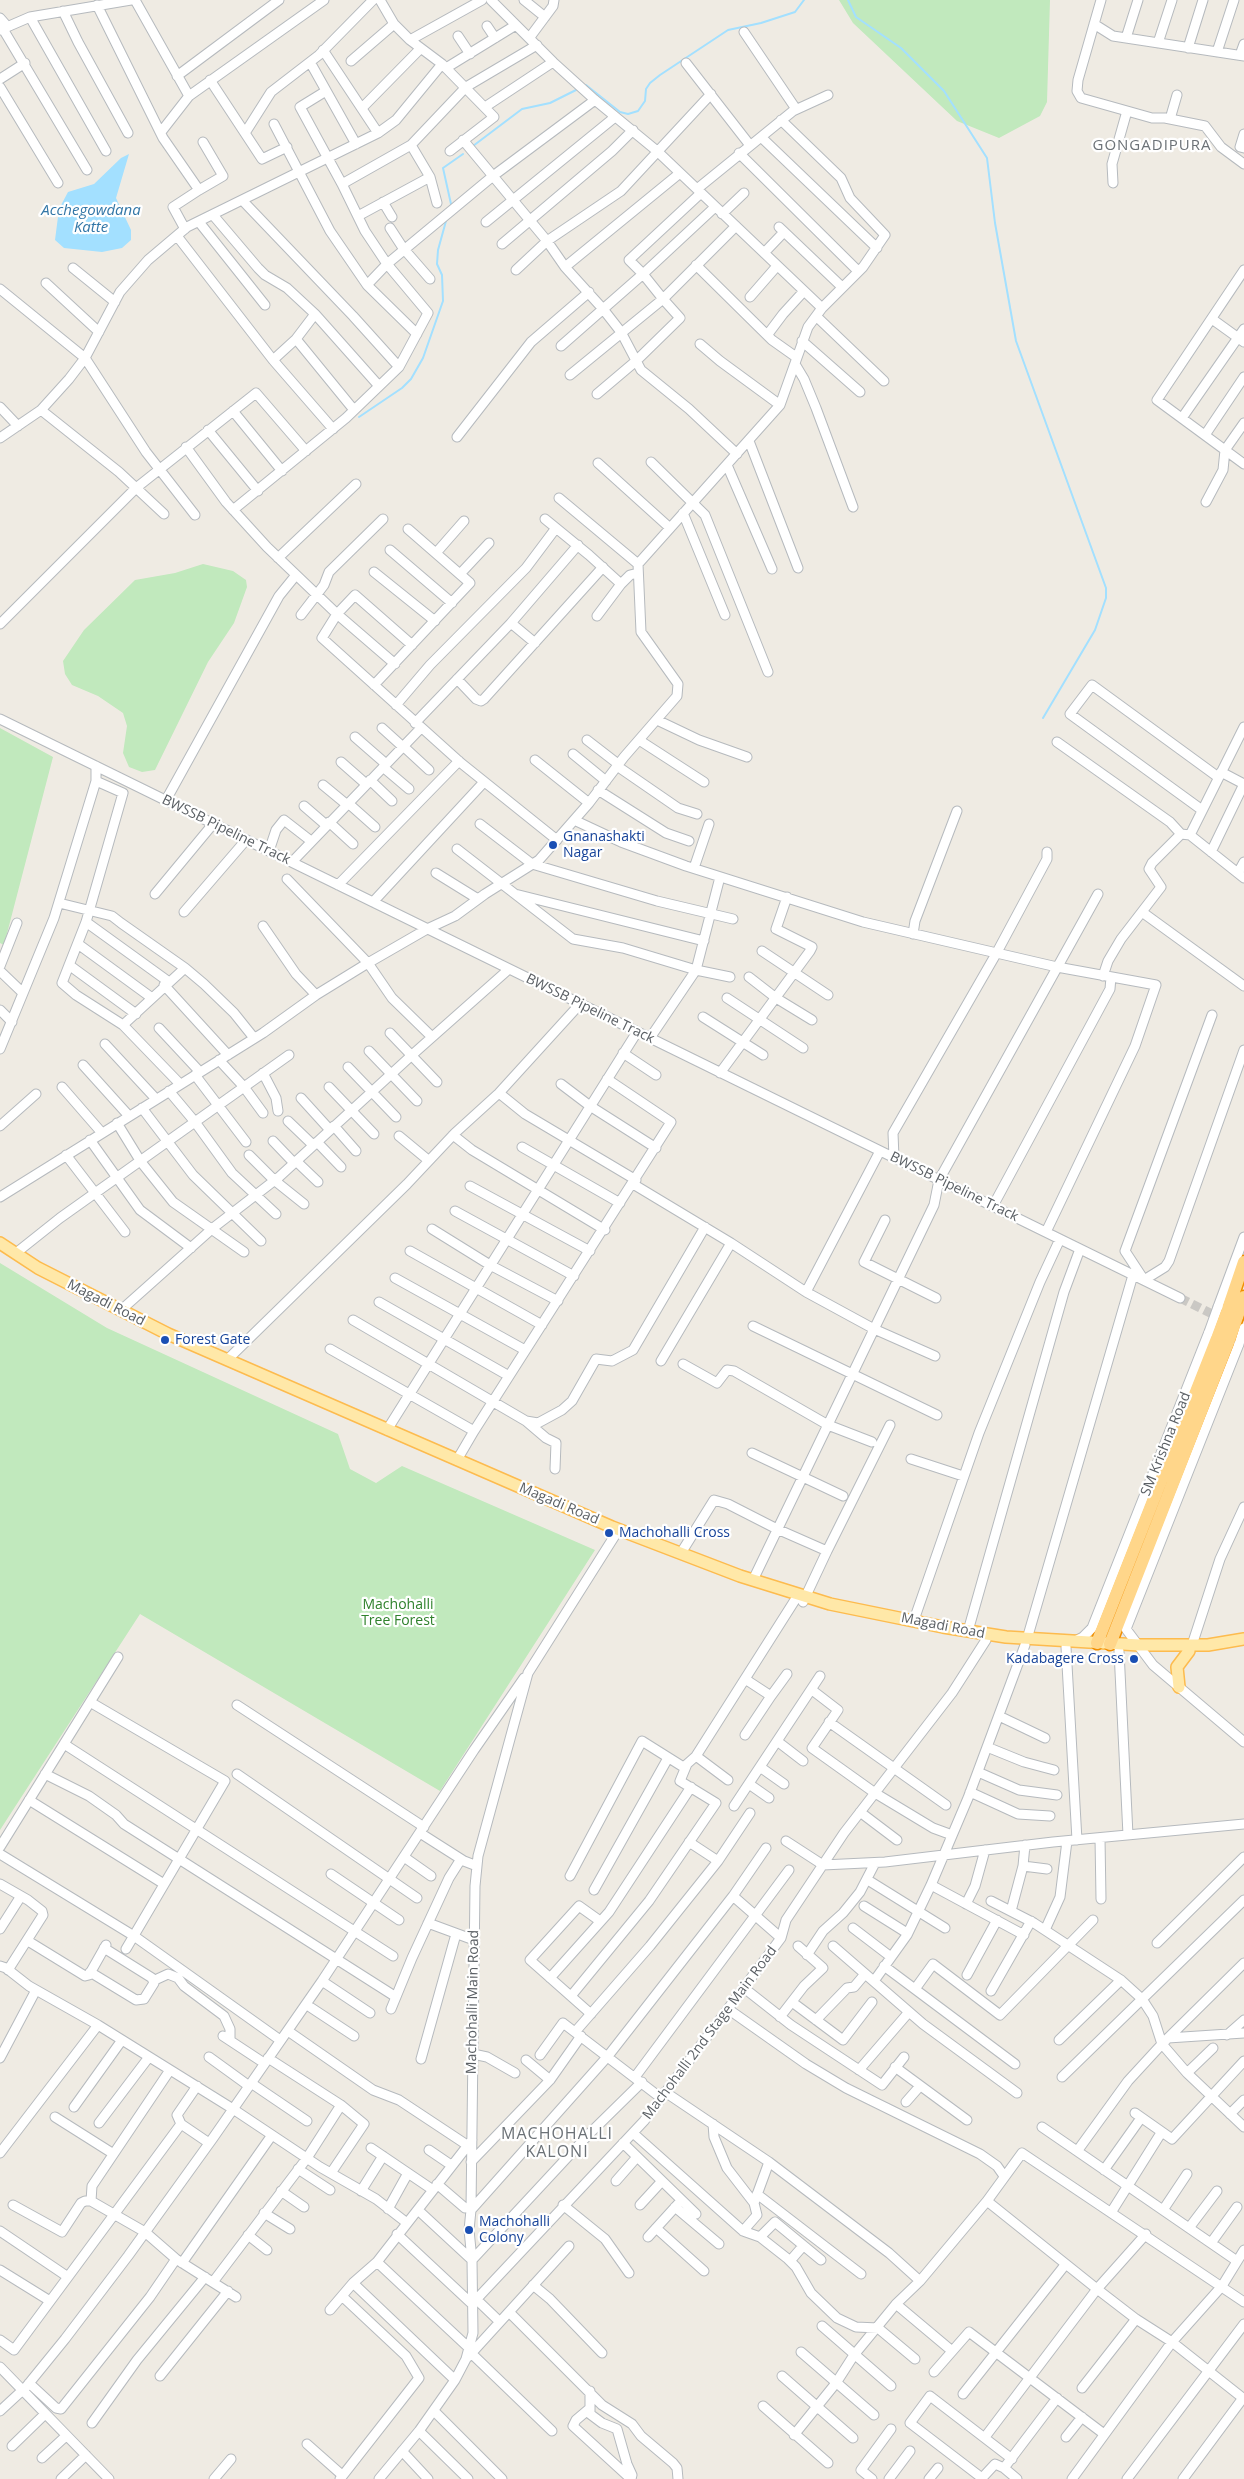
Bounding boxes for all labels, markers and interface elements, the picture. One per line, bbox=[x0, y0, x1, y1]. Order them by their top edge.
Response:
district label: GONGADIPURA bbox=[1091, 137, 1213, 155]
water label: Acchegowdana Katte bbox=[41, 202, 141, 237]
street label: BWSSB Pipeline Track bbox=[159, 792, 293, 868]
place label: Gnanashakti Nagar bbox=[563, 829, 645, 862]
marker: Gnanashakti Nagar bbox=[547, 839, 559, 851]
street label: BWSSB Pipeline Track bbox=[523, 971, 657, 1047]
street label: BWSSB Pipeline Track bbox=[887, 1149, 1021, 1225]
street label: Magadi Road bbox=[64, 1276, 148, 1330]
place label: Forest Gate bbox=[175, 1332, 250, 1348]
marker: Forest Gate bbox=[159, 1334, 171, 1346]
street label: SM Krishna Road bbox=[1138, 1390, 1194, 1498]
street label: Magadi Road bbox=[517, 1480, 601, 1528]
place label: Machohalli Cross bbox=[619, 1525, 730, 1541]
marker: Machohalli Cross bbox=[603, 1527, 615, 1539]
park label: Machohalli Tree Forest bbox=[361, 1597, 435, 1630]
street label: Magadi Road bbox=[900, 1610, 986, 1642]
place label: Kadabagere Cross bbox=[1006, 1651, 1124, 1667]
marker: Kadabagere Cross bbox=[1128, 1653, 1140, 1665]
street label: Machohalli Main Road bbox=[463, 1930, 483, 2074]
street label: Machohalli 2nd Stage Main Road bbox=[639, 1943, 781, 2123]
district label: MACHOHALLI KALONI bbox=[500, 2124, 614, 2162]
place label: Machohalli Colony bbox=[479, 2214, 550, 2246]
marker: Machohalli Colony bbox=[463, 2224, 475, 2236]

